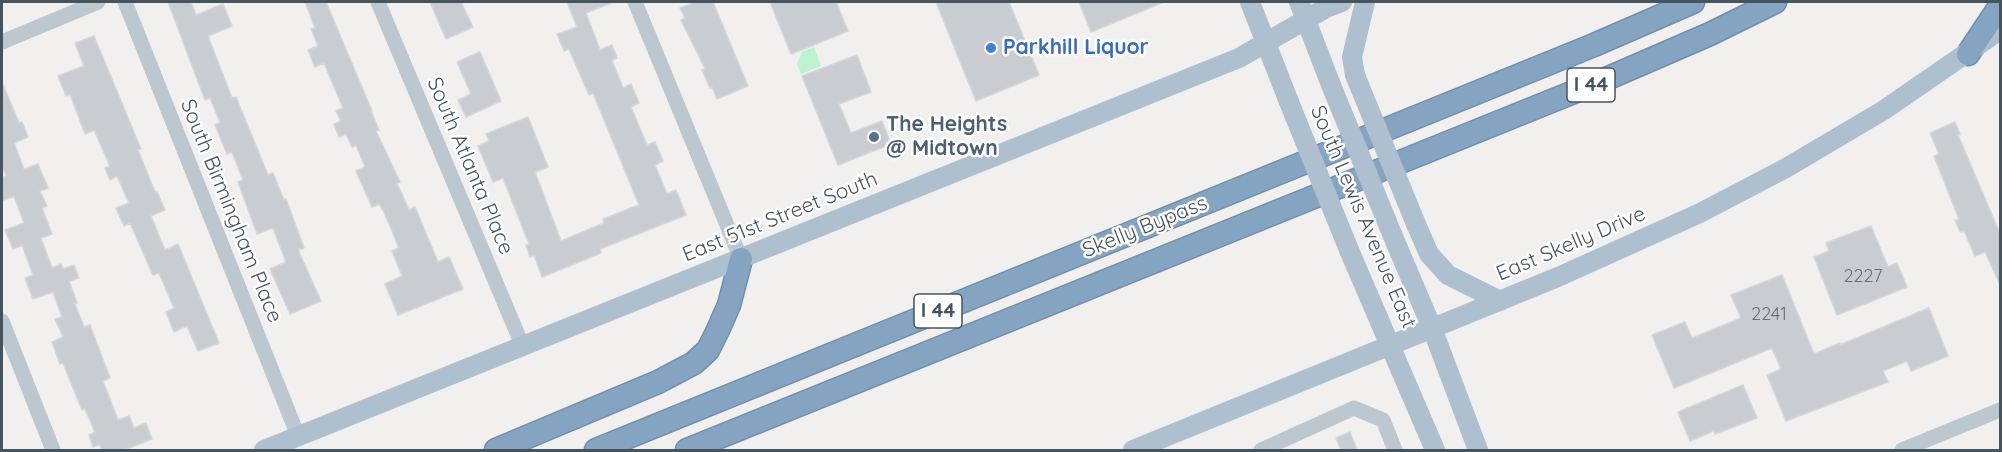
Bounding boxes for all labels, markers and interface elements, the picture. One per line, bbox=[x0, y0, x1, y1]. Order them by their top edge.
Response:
place label: Parkhill Liquor bbox=[1003, 35, 1149, 61]
marker: Parkhill Liquor bbox=[984, 41, 998, 55]
road number: I 44 bbox=[1567, 68, 1615, 102]
street label: South Atlanta Place bbox=[421, 74, 519, 258]
street label: South Birmingham Place bbox=[175, 96, 287, 326]
street label: South Lewis Avenue East bbox=[1305, 102, 1421, 332]
place label: The Heights @ Midtown bbox=[886, 112, 1007, 162]
marker: The Heights @ Midtown bbox=[867, 130, 881, 144]
street label: East 51st Street South bbox=[679, 166, 881, 268]
street label: Skelly Bypass bbox=[1079, 191, 1211, 263]
street label: East Skelly Drive bbox=[1493, 201, 1649, 287]
house number: 2227 bbox=[1844, 266, 1882, 288]
road number: I 44 bbox=[914, 294, 962, 328]
house number: 2241 bbox=[1751, 304, 1787, 326]

